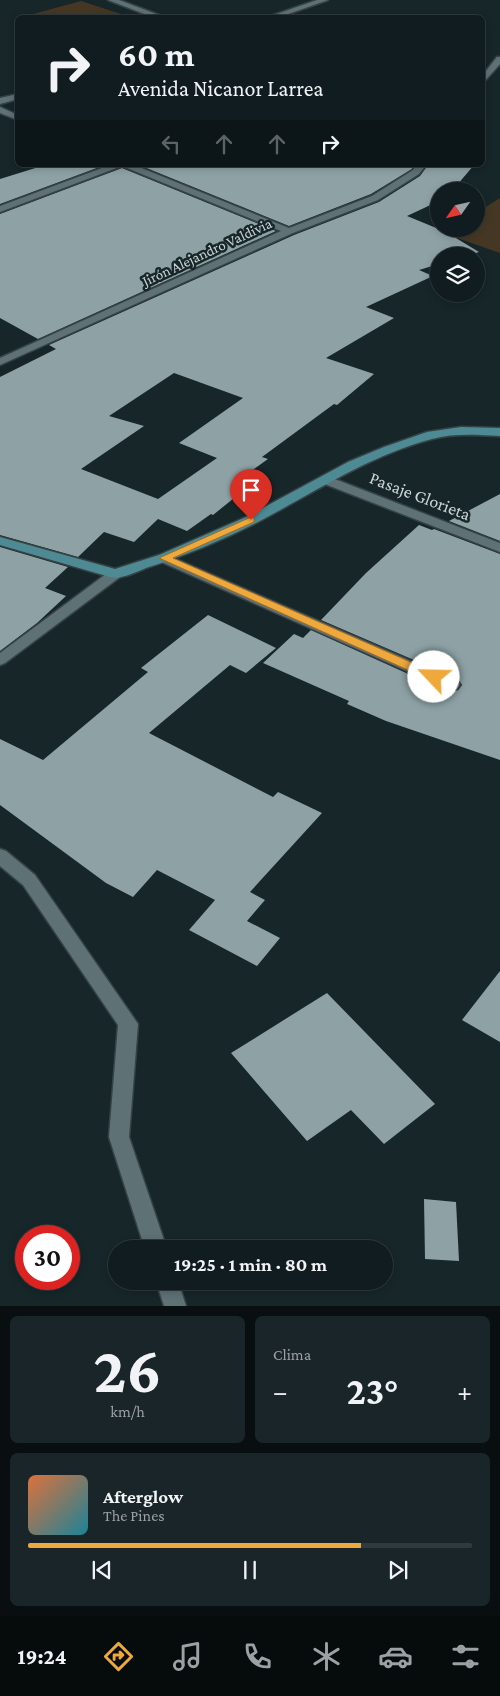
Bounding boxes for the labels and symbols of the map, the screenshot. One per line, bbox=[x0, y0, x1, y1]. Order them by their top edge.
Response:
north arrow bbox=[430, 182, 485, 238]
street label: Jirón Alejandro Valdivia bbox=[138, 215, 275, 291]
street label: Pasaje Glorieta bbox=[366, 468, 473, 525]
pin bbox=[230, 469, 272, 520]
position arrow bbox=[407, 650, 459, 702]
speed limit sign: 30 bbox=[15, 1225, 80, 1290]

